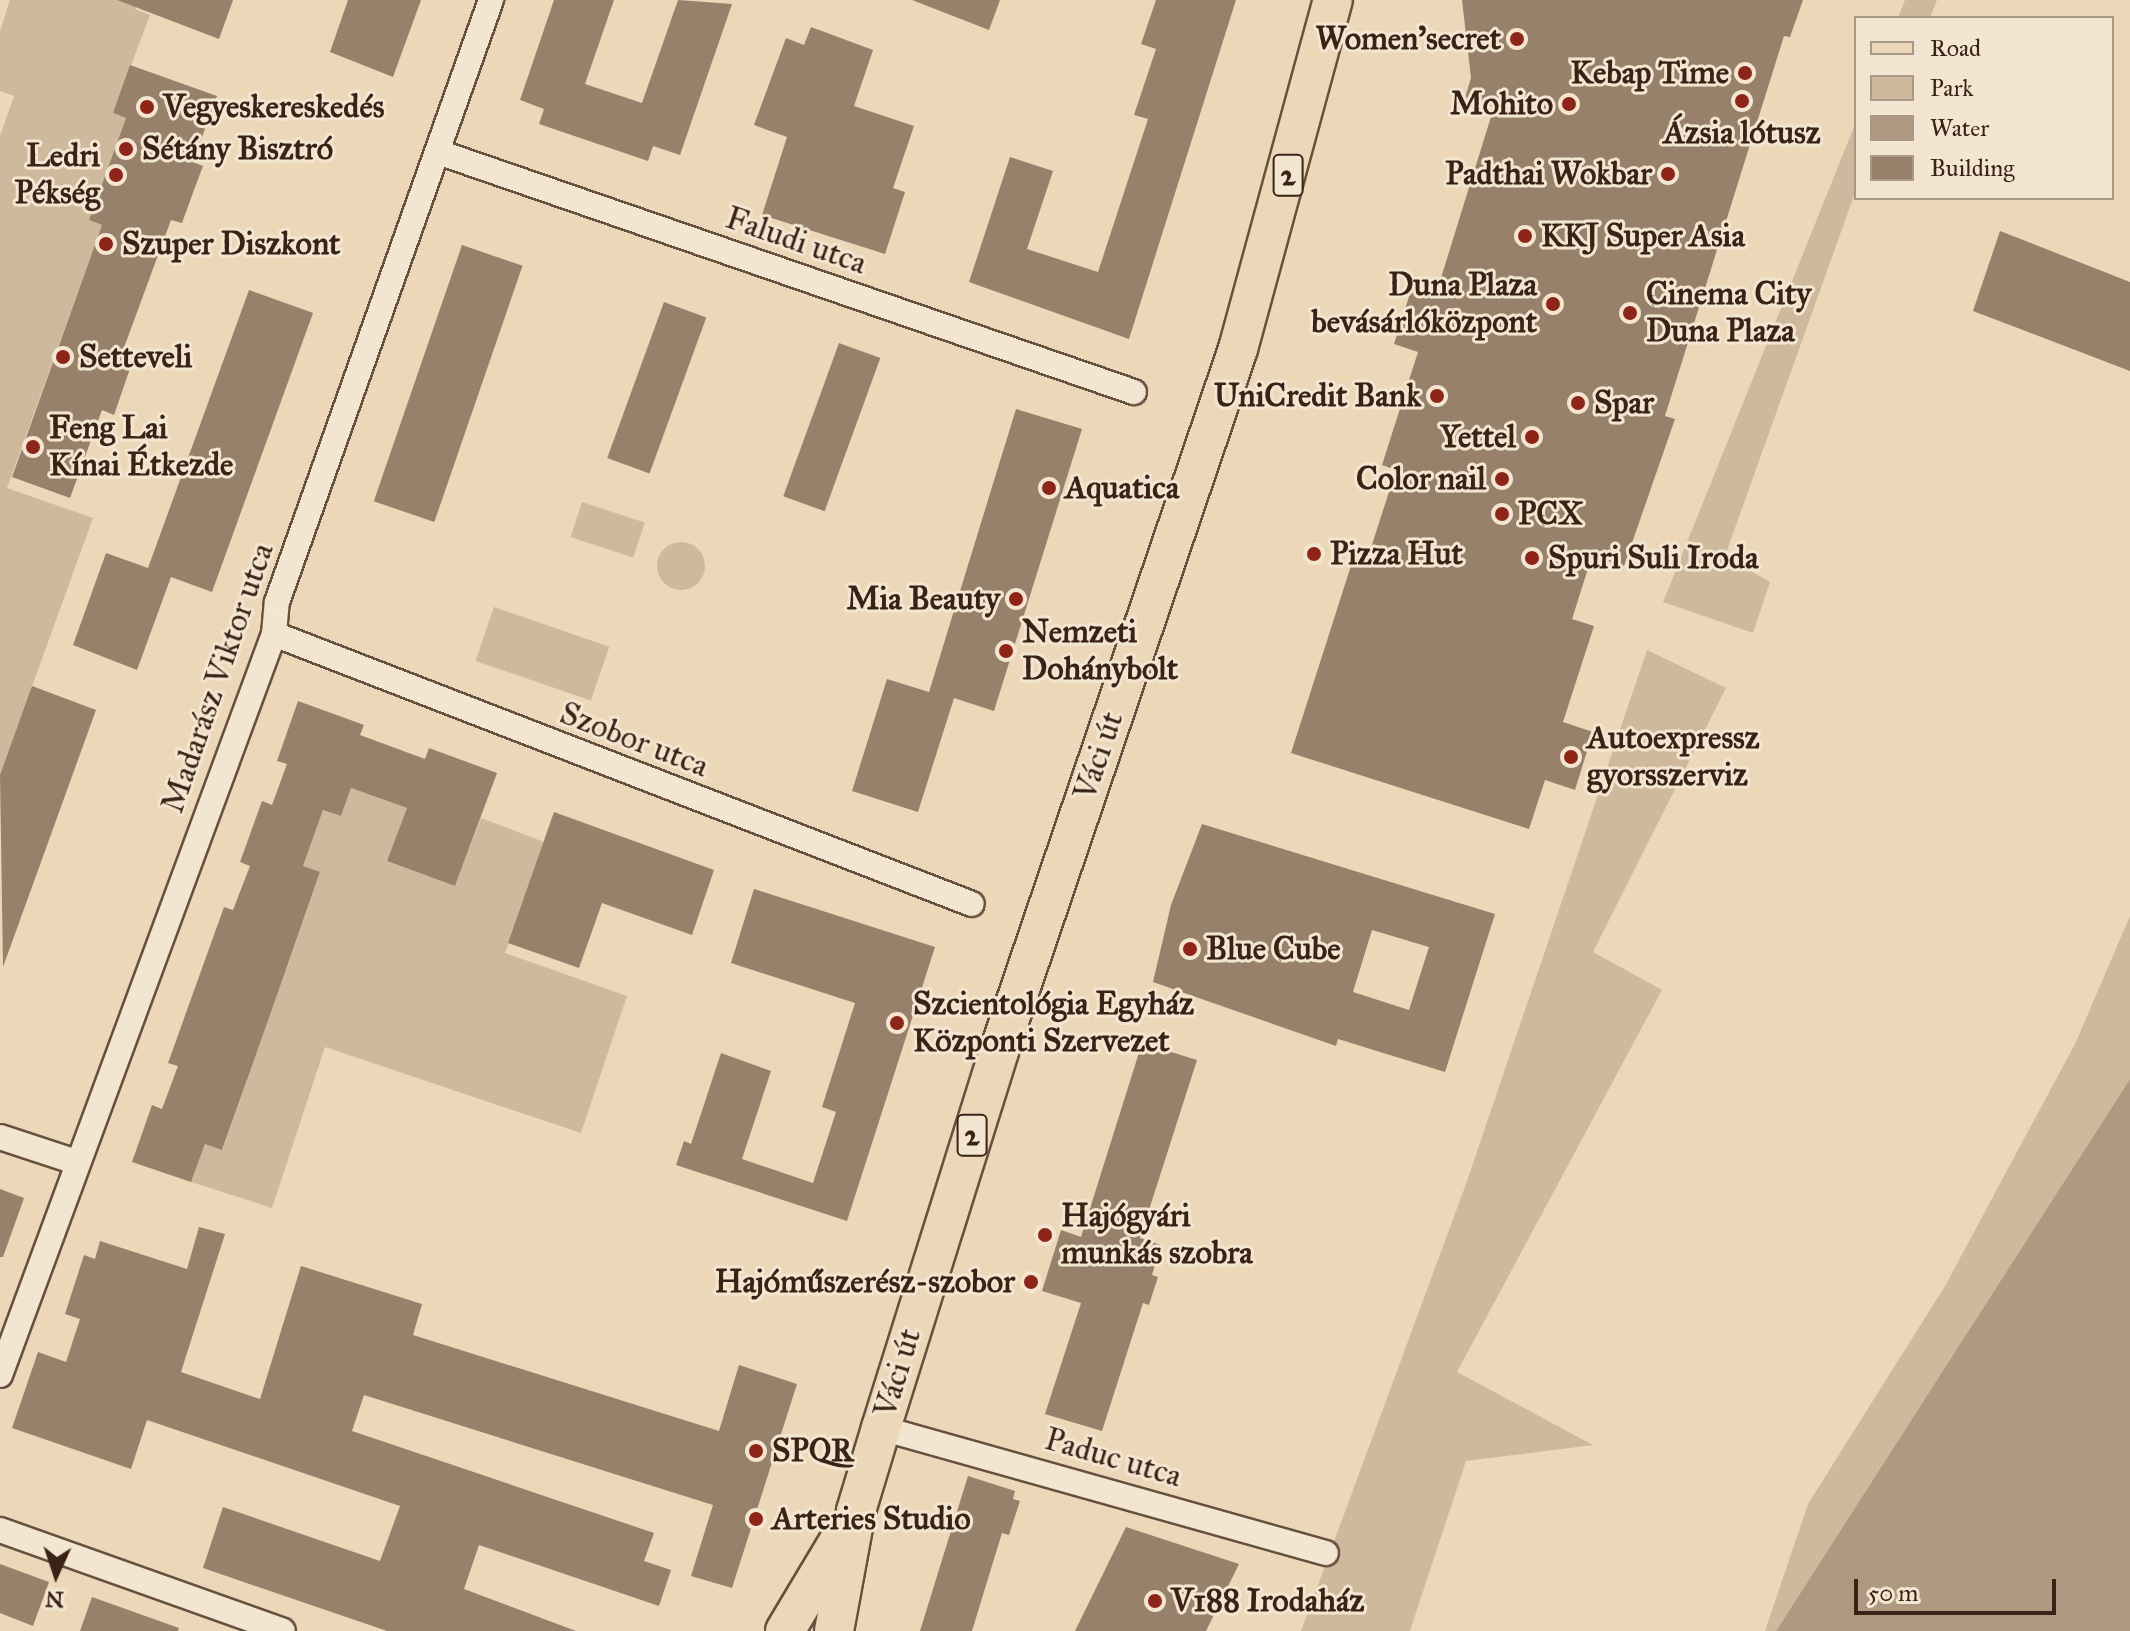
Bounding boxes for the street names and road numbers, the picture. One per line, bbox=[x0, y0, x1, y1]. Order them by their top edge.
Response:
road number: 2 bbox=[1272, 149, 1304, 201]
street label: Faludi utca bbox=[721, 199, 871, 283]
street label: Madarász Viktor utca bbox=[154, 538, 282, 818]
street label: Szobor utca bbox=[554, 694, 714, 786]
street label: Váci út bbox=[1066, 707, 1132, 805]
road number: 2 bbox=[956, 1109, 988, 1161]
street label: Váci út bbox=[866, 1324, 930, 1422]
street label: Paduc utca bbox=[1040, 1420, 1186, 1496]

